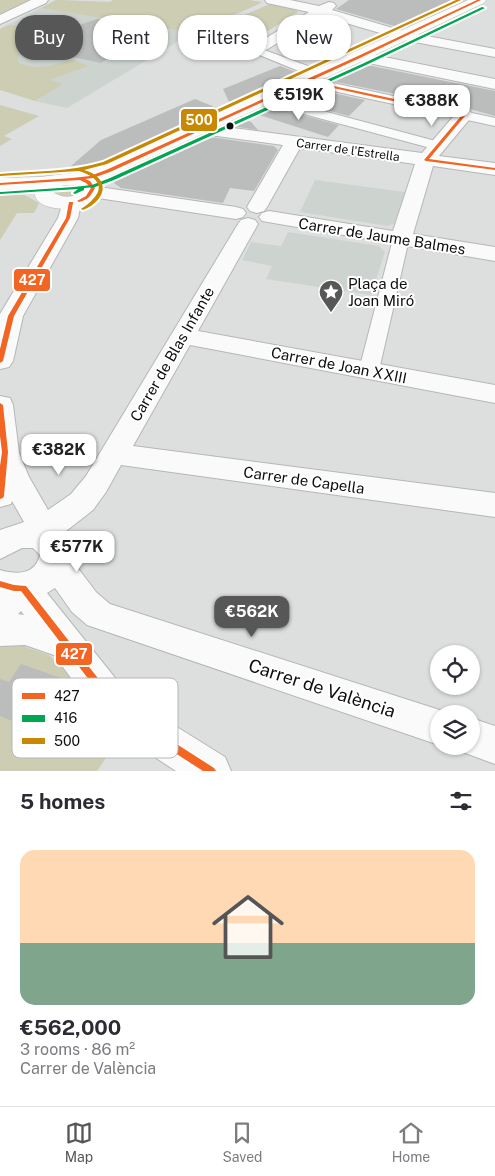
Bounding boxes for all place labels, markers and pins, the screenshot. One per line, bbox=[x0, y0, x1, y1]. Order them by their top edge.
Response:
pin: €519K bbox=[264, 78, 334, 121]
pin: €388K bbox=[397, 84, 467, 127]
unlabelled marker bbox=[225, 121, 235, 131]
place label: Plaça de Joan Miró bbox=[348, 275, 414, 309]
place icon: Plaça de Joan Miró bbox=[318, 279, 344, 313]
pin: €382K bbox=[24, 434, 94, 476]
pin: €577K bbox=[42, 530, 112, 573]
pin: €562K bbox=[217, 596, 287, 638]

